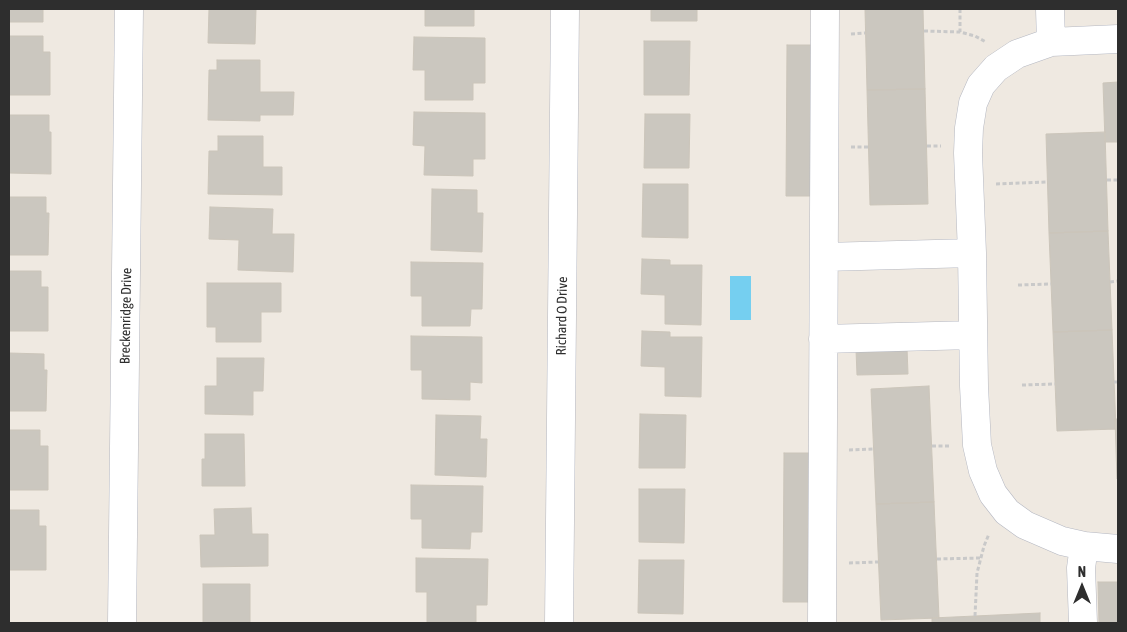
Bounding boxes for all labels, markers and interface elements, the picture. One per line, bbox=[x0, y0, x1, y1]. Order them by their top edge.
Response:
street label: Breckenridge Drive bbox=[117, 268, 135, 364]
street label: Richard O Drive bbox=[553, 277, 571, 355]
north arrow bbox=[1057, 562, 1107, 612]
text: N bbox=[1078, 564, 1086, 580]

